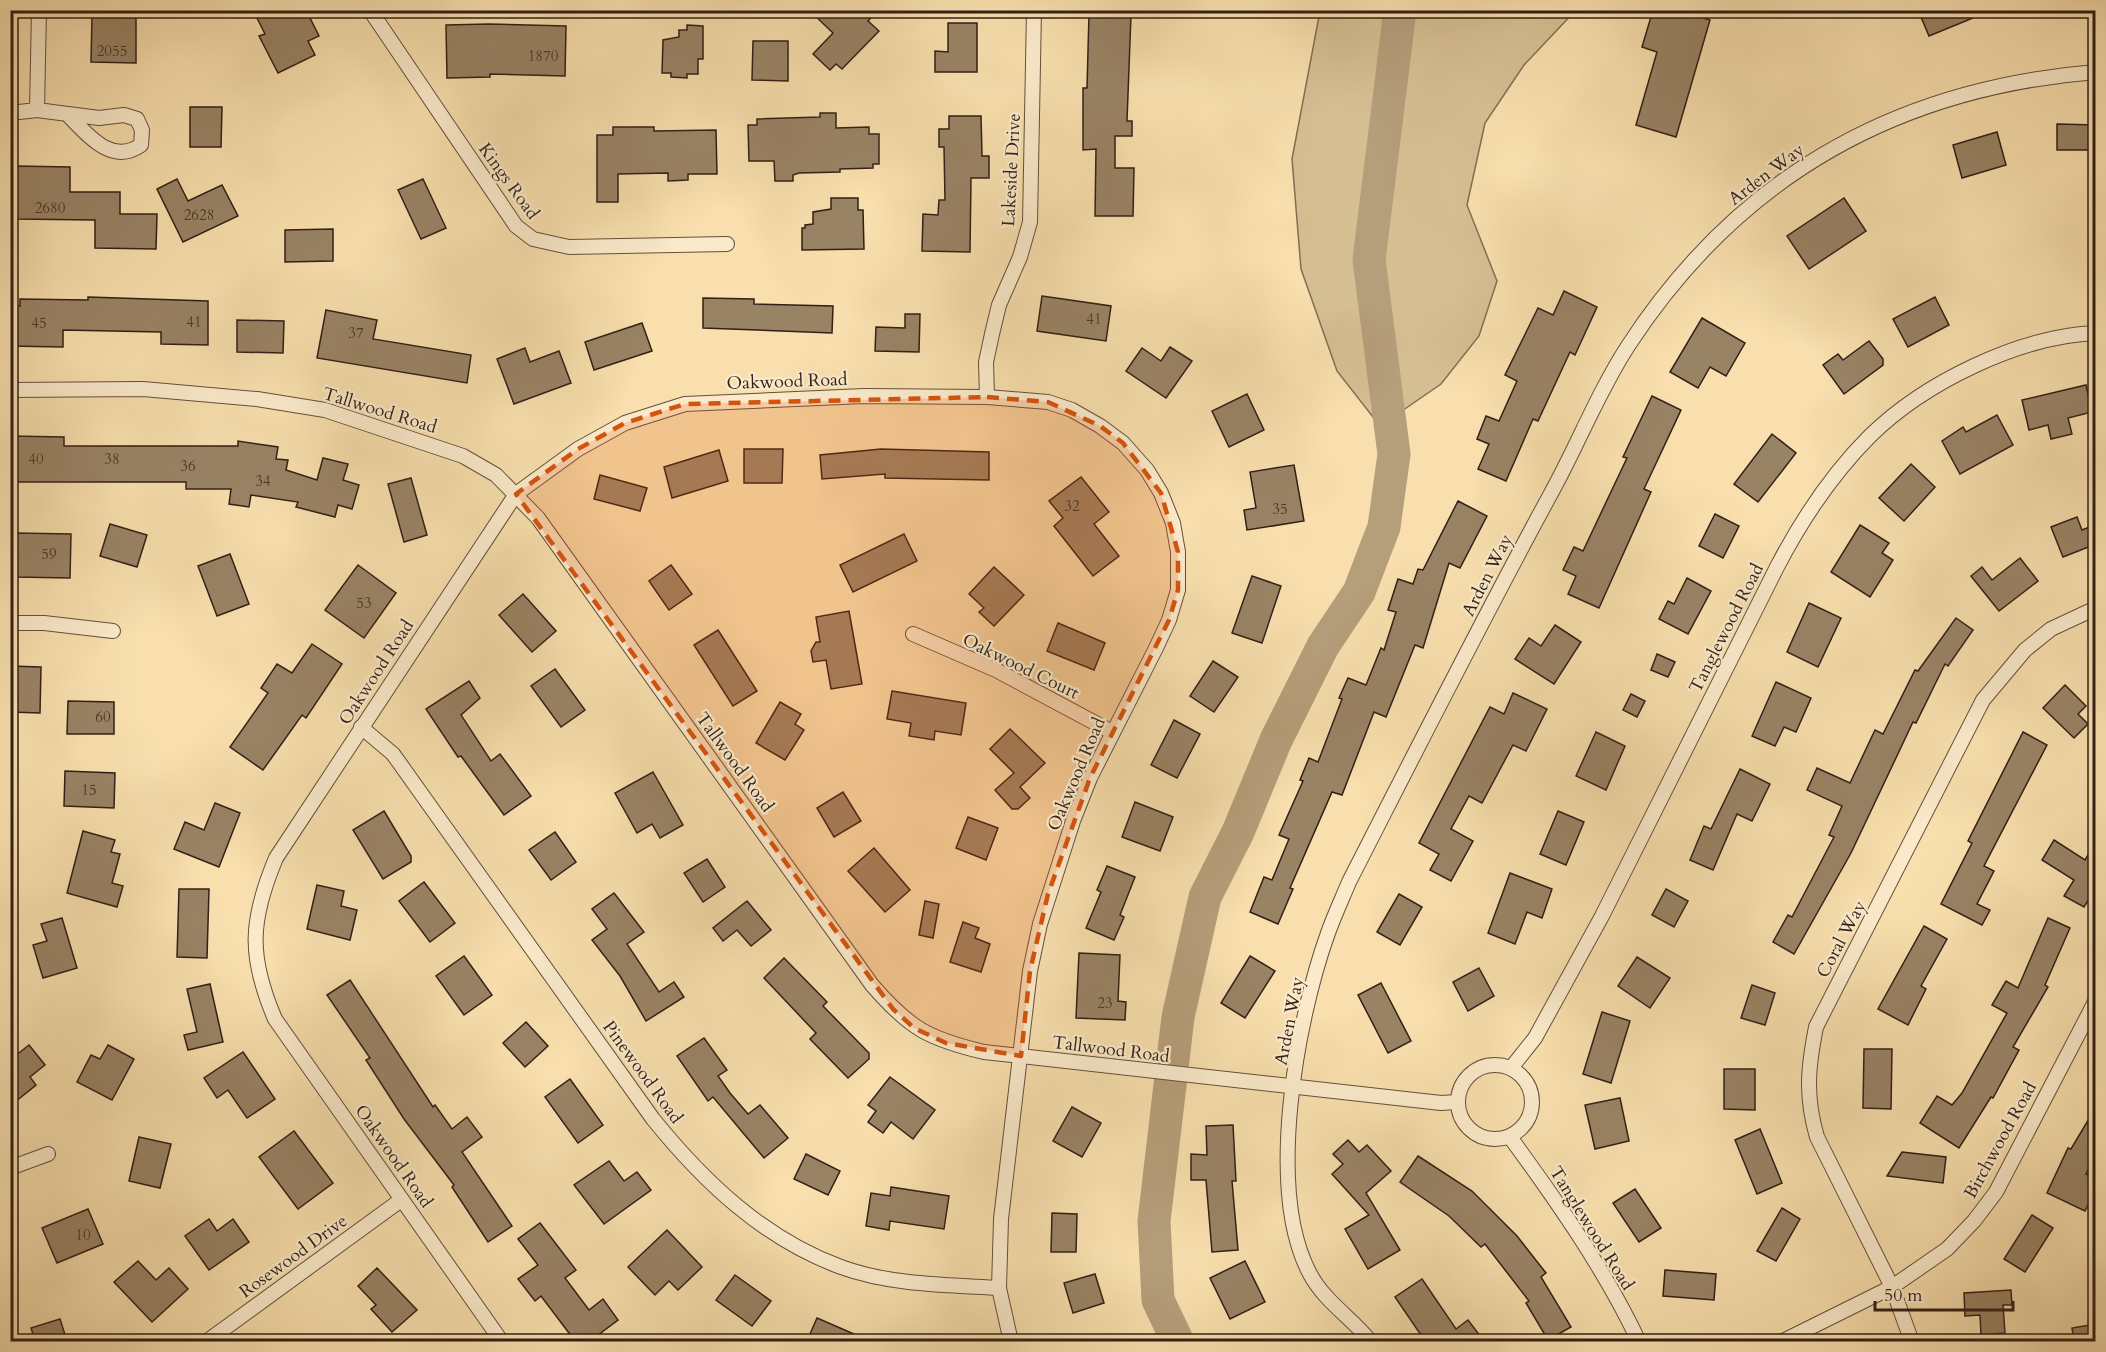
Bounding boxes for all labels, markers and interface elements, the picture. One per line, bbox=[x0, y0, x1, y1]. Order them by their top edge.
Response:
house number: 2055 bbox=[97, 41, 127, 61]
house number: 1870 bbox=[528, 46, 559, 66]
street label: Lakeside Drive bbox=[996, 113, 1027, 227]
street label: Arden Way bbox=[1723, 137, 1810, 211]
street label: Kings Road bbox=[472, 138, 545, 225]
house number: 2680 bbox=[35, 198, 66, 218]
house number: 2628 bbox=[184, 205, 214, 225]
house number: 41 bbox=[1086, 309, 1102, 329]
house number: 41 bbox=[186, 312, 202, 332]
house number: 45 bbox=[31, 313, 47, 333]
house number: 37 bbox=[348, 323, 364, 343]
street label: Oakwood Road bbox=[726, 367, 848, 396]
street label: Tallwood Road bbox=[320, 381, 440, 440]
house number: 40 bbox=[28, 449, 44, 469]
house number: 38 bbox=[104, 449, 120, 469]
house number: 36 bbox=[180, 456, 196, 476]
house number: 34 bbox=[255, 471, 271, 491]
house number: 32 bbox=[1064, 496, 1080, 516]
house number: 35 bbox=[1272, 499, 1288, 519]
street label: Arden Way bbox=[1456, 529, 1519, 621]
house number: 59 bbox=[41, 544, 57, 564]
street label: Tanglewood Road bbox=[1683, 559, 1770, 697]
house number: 53 bbox=[356, 593, 372, 613]
street label: Oakwood Road bbox=[333, 614, 420, 730]
street label: Oakwood Court bbox=[958, 627, 1084, 706]
house number: 60 bbox=[95, 707, 111, 727]
street label: Tallwood Road bbox=[690, 707, 780, 818]
street label: Oakwood Road bbox=[1041, 713, 1112, 835]
house number: 15 bbox=[81, 780, 97, 800]
street label: Coral Way bbox=[1811, 896, 1873, 982]
street label: Arden Way bbox=[1269, 974, 1310, 1067]
house number: 23 bbox=[1097, 993, 1113, 1013]
street label: Pinewood Road bbox=[597, 1016, 689, 1129]
street label: Tallwood Road bbox=[1051, 1030, 1171, 1069]
street label: Birchwood Road bbox=[1958, 1077, 2043, 1203]
street label: Oakwood Road bbox=[349, 1100, 439, 1213]
street label: Tanglewood Road bbox=[1543, 1161, 1640, 1295]
street label: Rosewood Drive bbox=[234, 1209, 353, 1304]
house number: 10 bbox=[75, 1225, 91, 1245]
scale bar bbox=[1875, 1274, 2013, 1312]
text: 50 m bbox=[1884, 1283, 1923, 1308]

